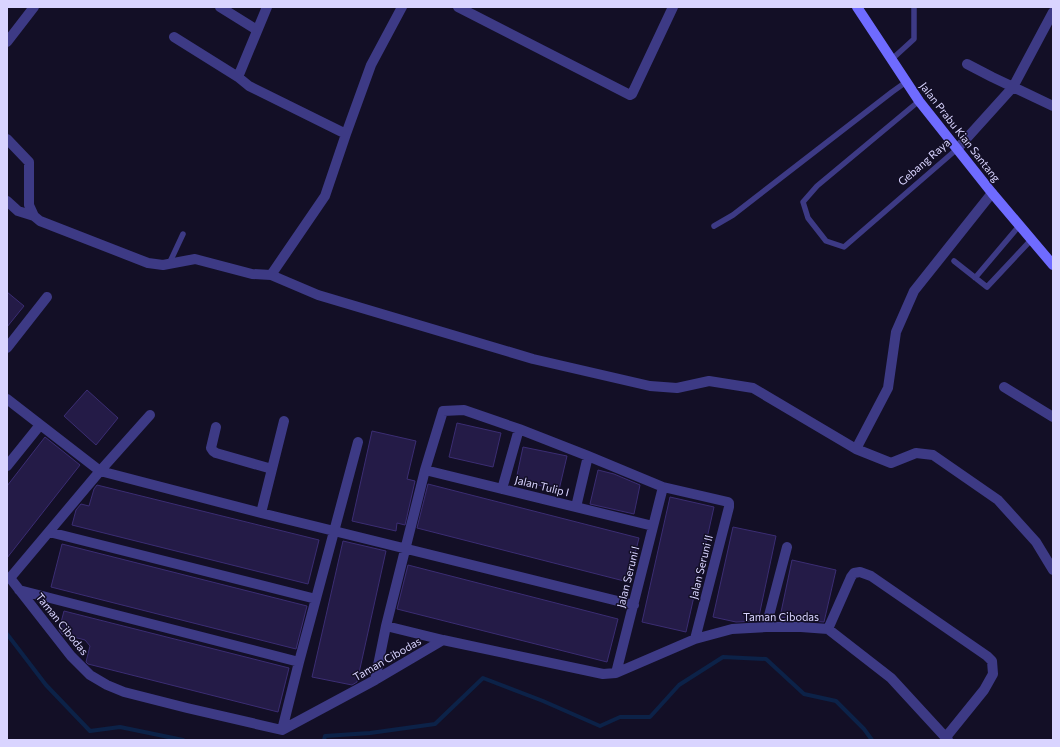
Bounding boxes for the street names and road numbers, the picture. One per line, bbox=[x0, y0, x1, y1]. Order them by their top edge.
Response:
street label: Jalan Prabu Kian Santang bbox=[917, 79, 1003, 185]
street label: Gebang Raya bbox=[895, 135, 952, 188]
street label: Jalan Tulip I bbox=[513, 472, 571, 500]
street label: Jalan Seruni II bbox=[686, 533, 716, 601]
street label: Jalan Seruni I bbox=[614, 545, 642, 609]
street label: Taman Cibodas bbox=[33, 590, 91, 657]
street label: Taman Cibodas bbox=[743, 610, 819, 623]
street label: Taman Cibodas bbox=[351, 634, 423, 683]

